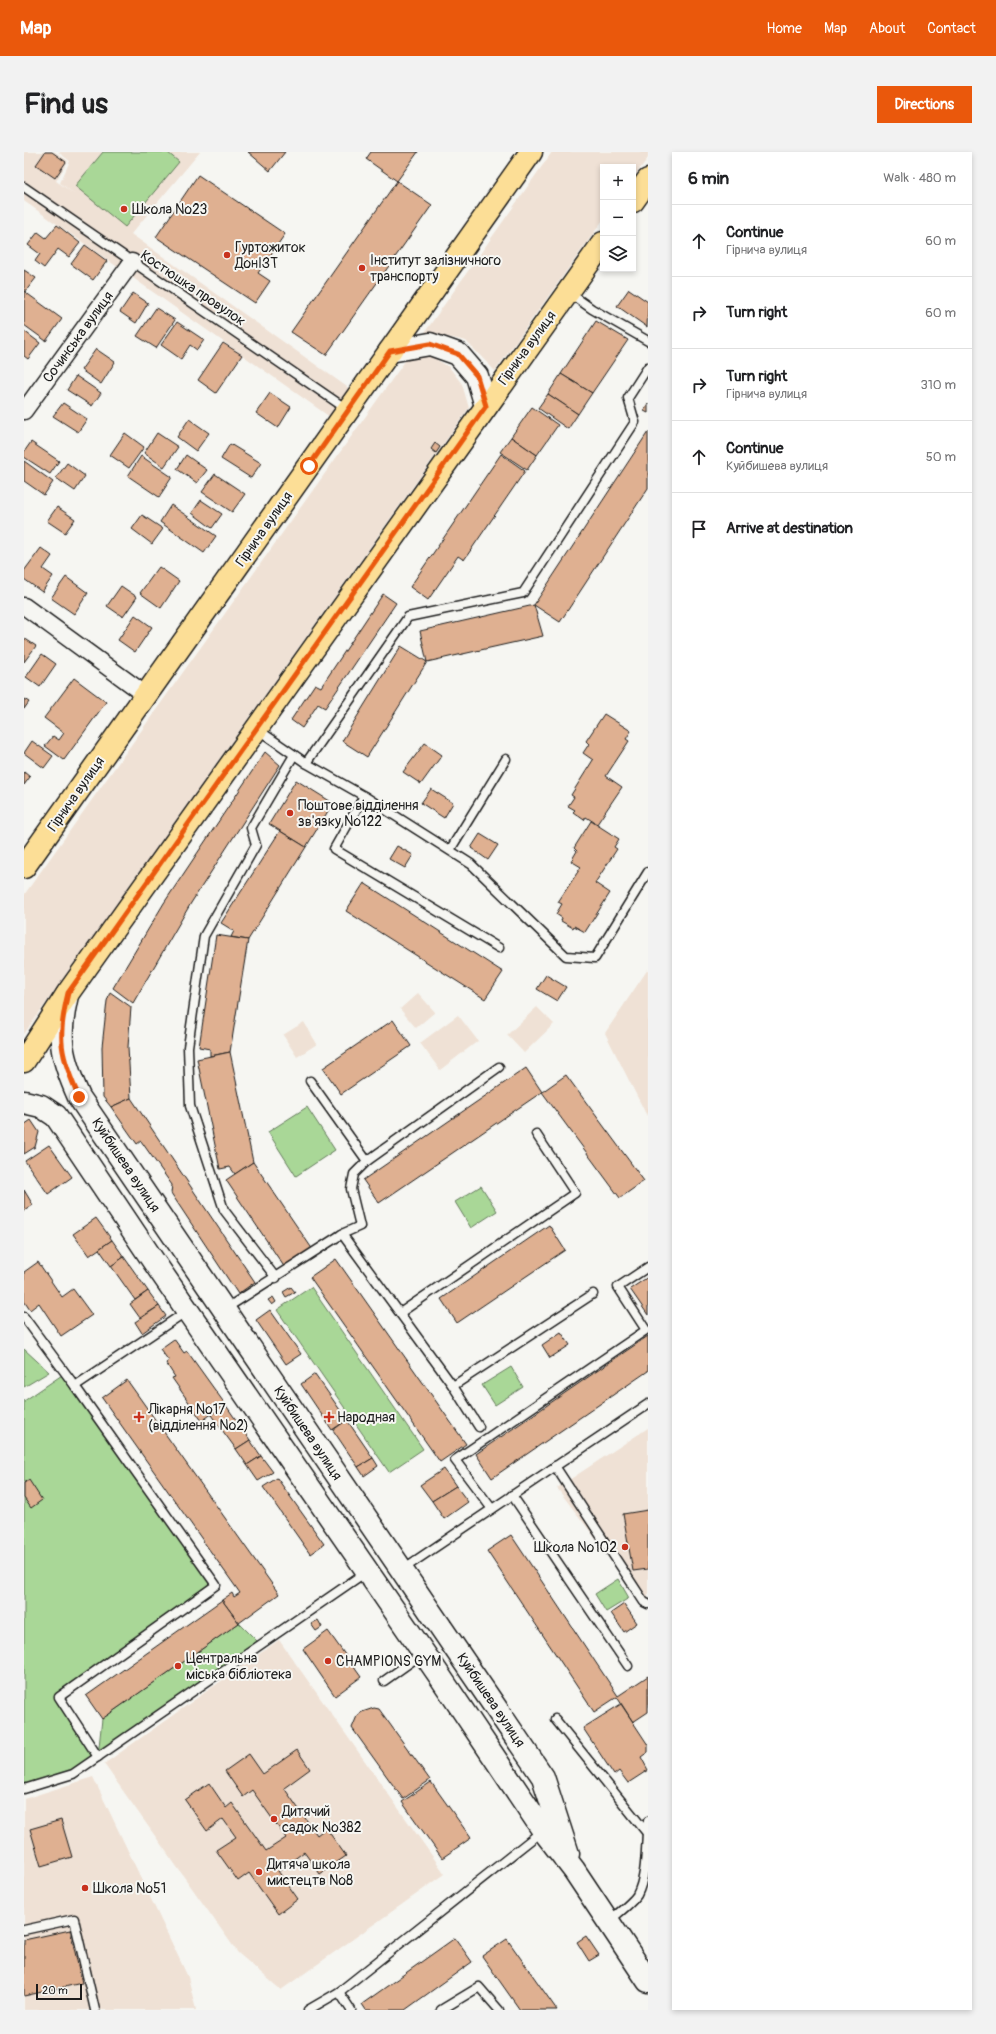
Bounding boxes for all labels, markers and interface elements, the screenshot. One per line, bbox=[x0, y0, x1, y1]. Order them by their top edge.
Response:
text: Map bbox=[20, 16, 51, 40]
text: Home bbox=[767, 20, 802, 37]
text: Map bbox=[824, 20, 847, 37]
text: About bbox=[869, 20, 905, 37]
text: Contact bbox=[927, 20, 976, 37]
button: Directions bbox=[877, 86, 972, 123]
text: Find us bbox=[24, 87, 108, 122]
map controls bbox=[600, 164, 636, 272]
button: + bbox=[600, 164, 636, 200]
text: 6 min bbox=[688, 168, 729, 189]
text: Walk · 480 m bbox=[883, 170, 956, 186]
button: − bbox=[600, 200, 636, 236]
place label: Школа №23 bbox=[132, 201, 207, 218]
marker: Школа №23 bbox=[119, 204, 129, 214]
text: Continue bbox=[726, 223, 784, 242]
icon: ahead bbox=[688, 230, 710, 252]
text: 60 m bbox=[925, 233, 956, 249]
button: layers bbox=[600, 236, 636, 272]
place label: Гуртожиток ДонІЗТ bbox=[234, 239, 306, 272]
text: Гірнича вулиця bbox=[726, 242, 807, 258]
street label: Костюшка провулок bbox=[137, 246, 249, 330]
marker: Гуртожиток ДонІЗТ bbox=[222, 250, 232, 260]
place label: Інститут залізничного транспорту bbox=[370, 252, 501, 285]
marker: Інститут залізничного транспорту bbox=[357, 263, 367, 273]
street label: Сочинська вулиця bbox=[39, 288, 117, 386]
icon: right bbox=[688, 302, 710, 324]
text: Turn right bbox=[726, 303, 787, 322]
text: 60 m bbox=[925, 305, 956, 321]
street label: Гірнича вулиця bbox=[494, 308, 560, 388]
text: Turn right bbox=[726, 367, 787, 386]
icon: right bbox=[688, 374, 710, 396]
text: 310 m bbox=[920, 377, 956, 393]
text: Гірнича вулиця bbox=[726, 386, 807, 402]
text: Continue bbox=[726, 439, 784, 458]
icon: ahead bbox=[688, 446, 710, 468]
text: 50 m bbox=[926, 449, 956, 465]
route start bbox=[300, 457, 318, 475]
text: Куйбишева вулиця bbox=[726, 458, 828, 474]
street label: Гірнича вулиця bbox=[232, 488, 296, 570]
icon: arrive bbox=[688, 518, 710, 540]
text: Arrive at destination bbox=[726, 519, 853, 538]
street label: Гірнича вулиця bbox=[44, 753, 108, 835]
place label: Поштове відділення зв'язку №122 bbox=[298, 797, 419, 830]
marker: Поштове відділення зв'язку №122 bbox=[285, 808, 295, 818]
route end bbox=[70, 1088, 88, 1106]
street label: Куйбишева вулиця bbox=[88, 1115, 164, 1215]
street label: Куйбишева вулиця bbox=[270, 1383, 346, 1483]
place label: Лікарня №17 (відділення №2) bbox=[147, 1401, 249, 1434]
place label: Народная bbox=[337, 1409, 395, 1426]
marker: Лікарня №17 (відділення №2) bbox=[133, 1411, 145, 1423]
marker: Народная bbox=[324, 1412, 334, 1422]
place label: Школа №102 bbox=[534, 1539, 617, 1556]
marker: Школа №102 bbox=[620, 1542, 630, 1552]
place label: Центральна міська бібліотека bbox=[186, 1650, 292, 1683]
street label: Куйбишева вулиця bbox=[453, 1650, 529, 1750]
place label: CHAMPIONS GYM bbox=[336, 1653, 441, 1670]
marker: CHAMPIONS GYM bbox=[323, 1656, 333, 1666]
marker: Центральна міська бібліотека bbox=[173, 1661, 183, 1671]
place label: Дитячий садок №382 bbox=[281, 1803, 362, 1836]
marker: Дитячий садок №382 bbox=[269, 1814, 279, 1824]
place label: Дитяча школа мистецтв №8 bbox=[266, 1856, 353, 1889]
marker: Дитяча школа мистецтв №8 bbox=[254, 1867, 264, 1877]
place label: Школа №51 bbox=[93, 1880, 166, 1897]
marker: Школа №51 bbox=[80, 1883, 90, 1893]
scale bar bbox=[36, 1982, 82, 2001]
text: 20 m bbox=[42, 1984, 68, 1997]

